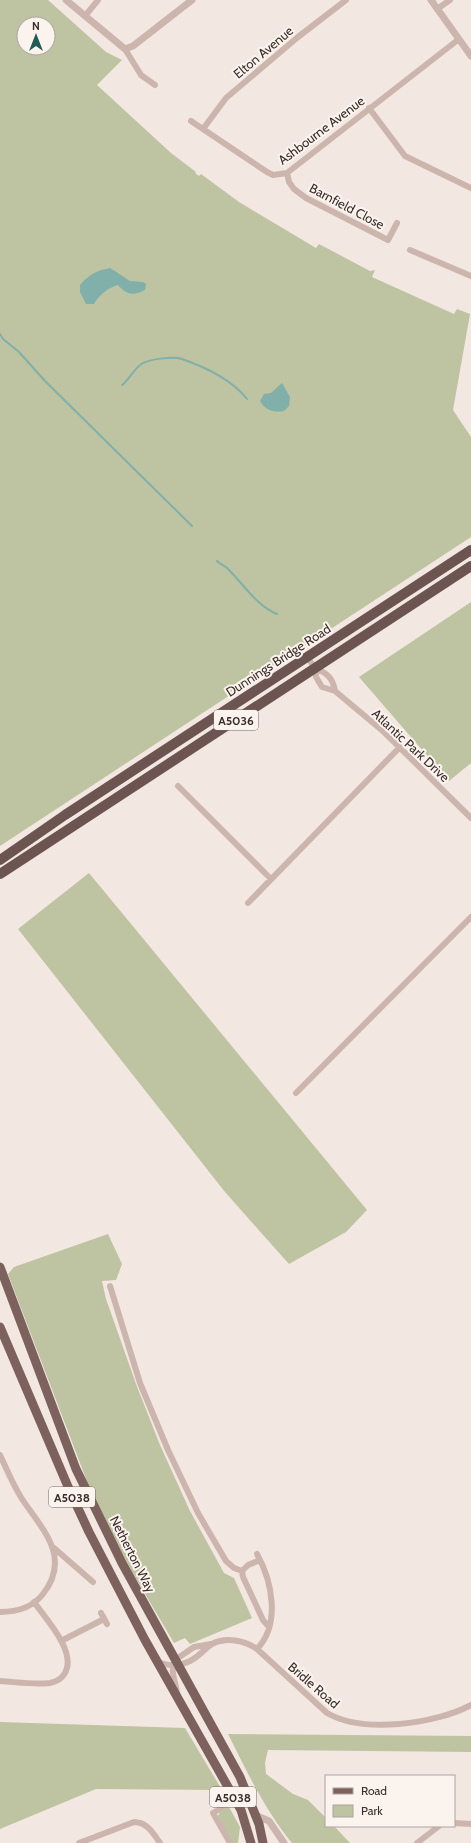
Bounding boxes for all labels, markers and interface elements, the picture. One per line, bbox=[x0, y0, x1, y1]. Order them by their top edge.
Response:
north arrow bbox=[16, 16, 56, 56]
text: N bbox=[32, 19, 40, 33]
street label: Elton Avenue bbox=[230, 22, 296, 82]
street label: Ashbourne Avenue bbox=[275, 92, 368, 168]
street label: Barnfield Close bbox=[307, 180, 387, 233]
street label: Dunnings Bridge Road bbox=[223, 620, 333, 700]
street label: Atlantic Park Drive bbox=[369, 705, 453, 785]
road number: A5036 bbox=[214, 710, 258, 730]
road number: A5038 bbox=[49, 1487, 95, 1507]
street label: Netherton Way bbox=[107, 1513, 159, 1595]
street label: Bridle Road bbox=[285, 1658, 343, 1712]
legend bbox=[325, 1775, 455, 1827]
text: Road bbox=[361, 1783, 387, 1798]
road number: A5038 bbox=[210, 1787, 256, 1807]
text: Park bbox=[361, 1803, 383, 1818]

